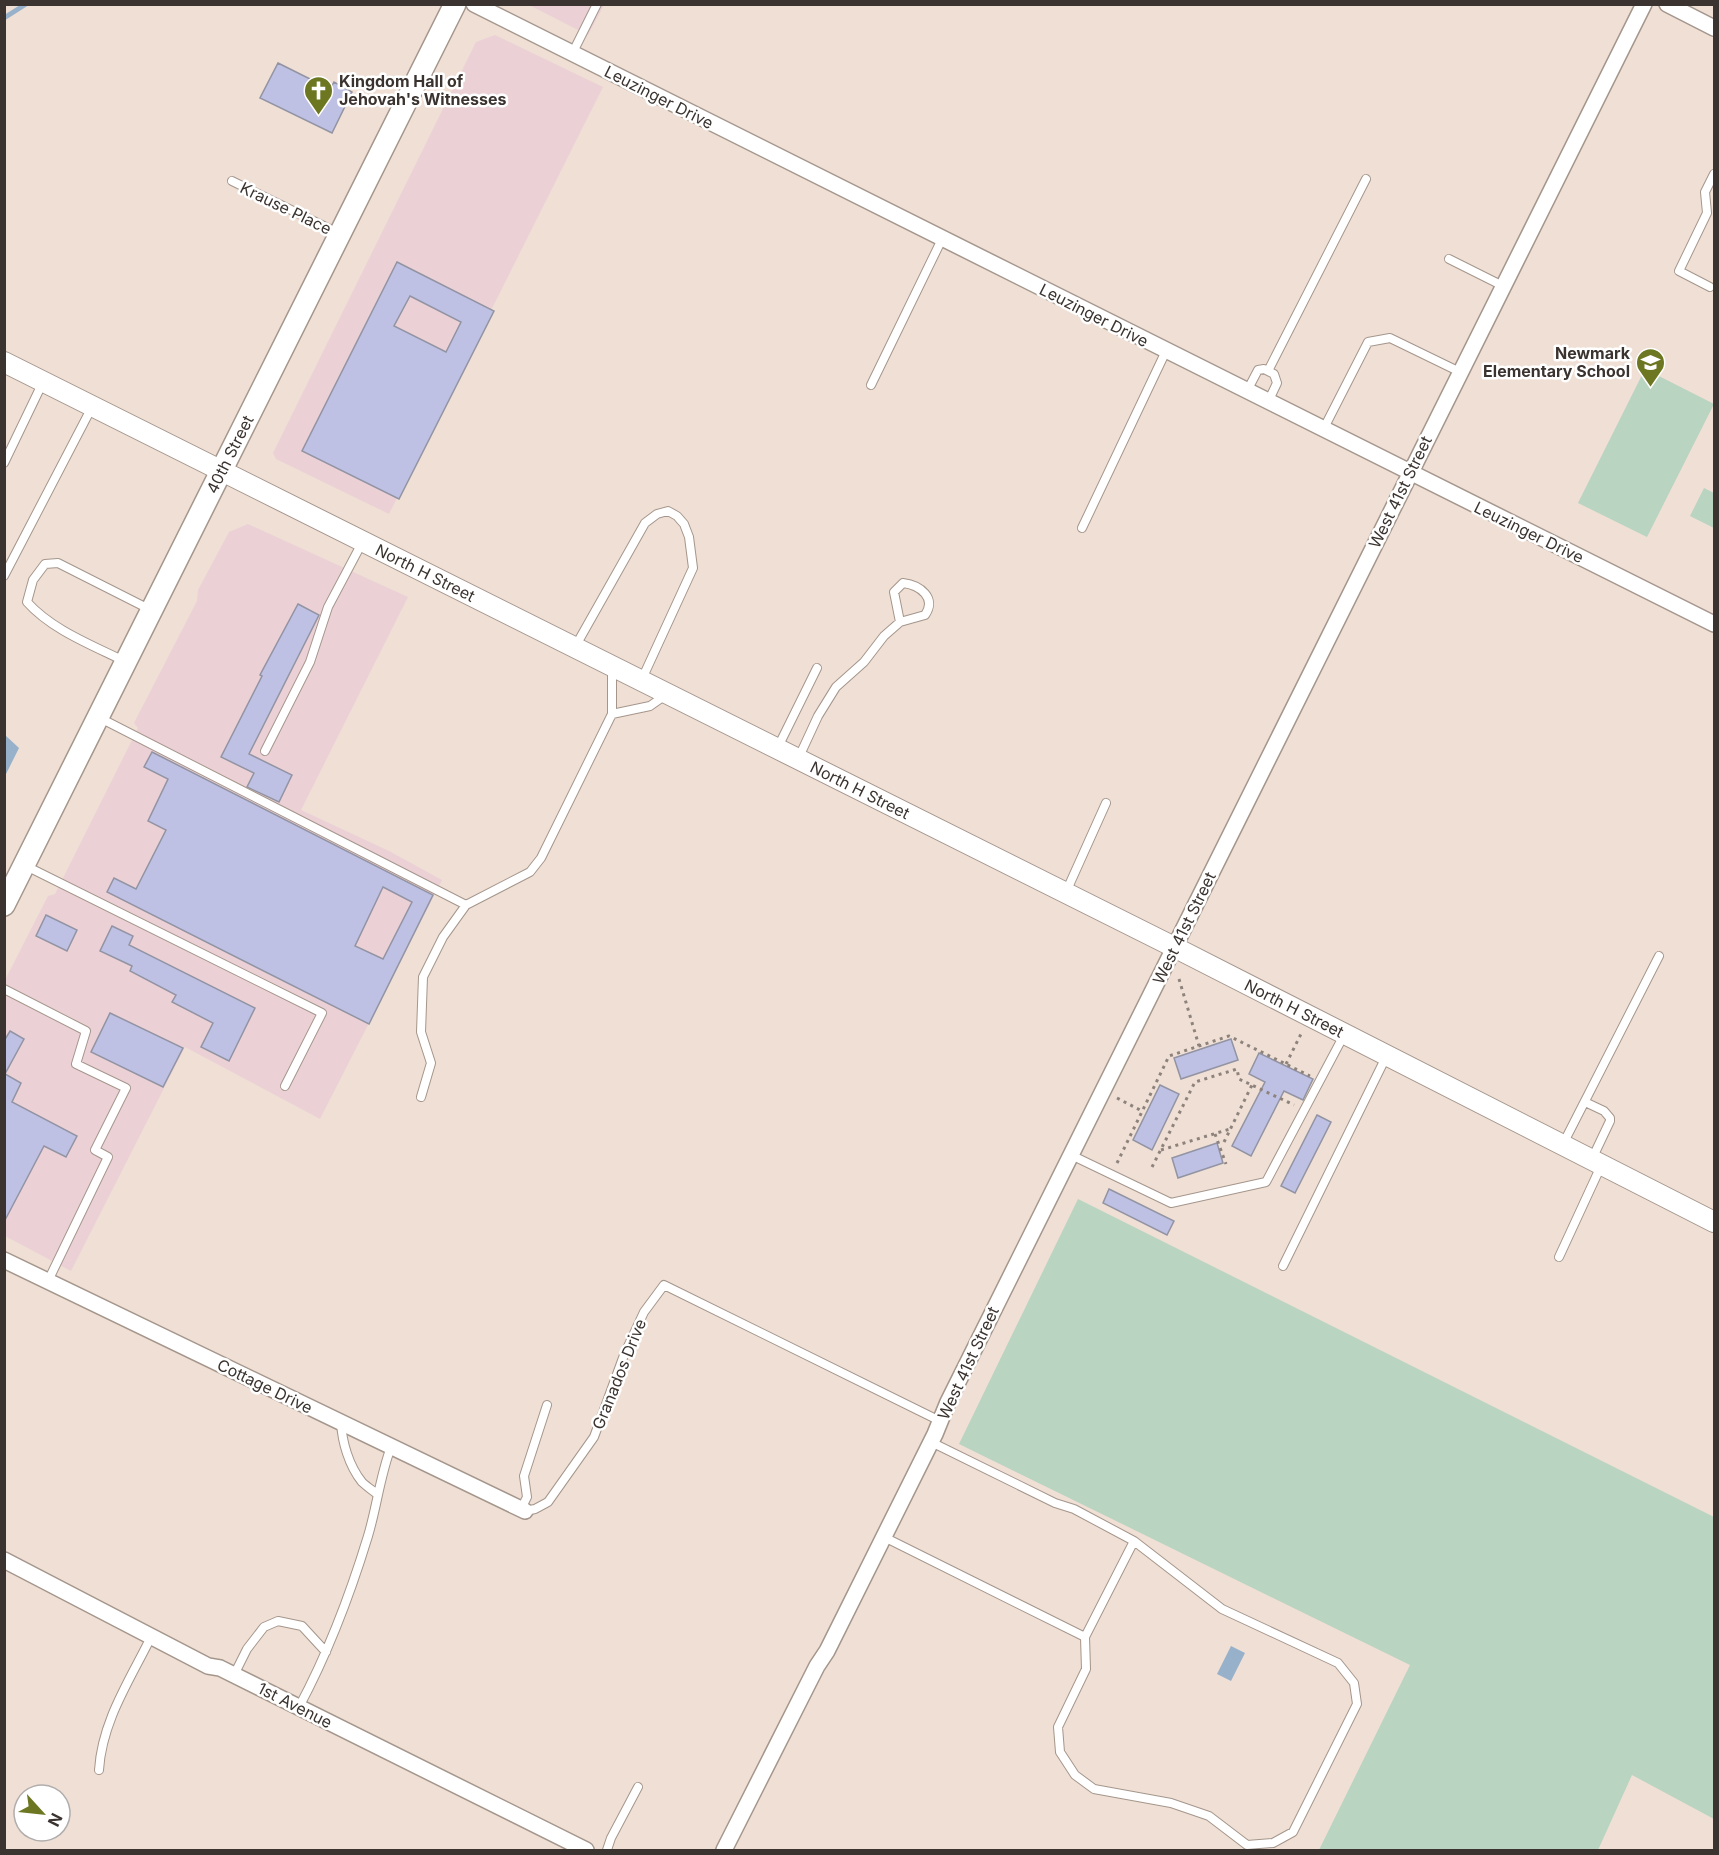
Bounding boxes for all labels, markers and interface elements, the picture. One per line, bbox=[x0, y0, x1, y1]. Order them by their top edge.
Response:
street label: Leuzinger Drive bbox=[601, 61, 717, 133]
place label: Kingdom Hall of Jehovah's Witnesses bbox=[339, 71, 507, 109]
church icon: Kingdom Hall of Jehovah's Witnesses bbox=[302, 74, 334, 116]
street label: Krause Place bbox=[237, 177, 335, 239]
street label: Leuzinger Drive bbox=[1036, 279, 1152, 351]
place label: Newmark Elementary School bbox=[1483, 343, 1631, 381]
school or university icon: Newmark Elementary School bbox=[1635, 346, 1667, 388]
street label: 40th Street bbox=[202, 412, 258, 497]
street label: West 41st Street bbox=[1364, 433, 1436, 551]
street label: Leuzinger Drive bbox=[1471, 497, 1587, 567]
street label: North H Street bbox=[372, 539, 478, 606]
street label: North H Street bbox=[807, 757, 913, 823]
street label: West 41st Street bbox=[1148, 869, 1220, 987]
street label: North H Street bbox=[1241, 975, 1347, 1042]
street label: West 41st Street bbox=[933, 1303, 1003, 1423]
street label: Granados Drive bbox=[588, 1316, 650, 1432]
street label: Cottage Drive bbox=[214, 1354, 316, 1418]
street label: 1st Avenue bbox=[254, 1678, 336, 1732]
north arrow bbox=[12, 1783, 72, 1843]
text: N bbox=[44, 1810, 67, 1830]

